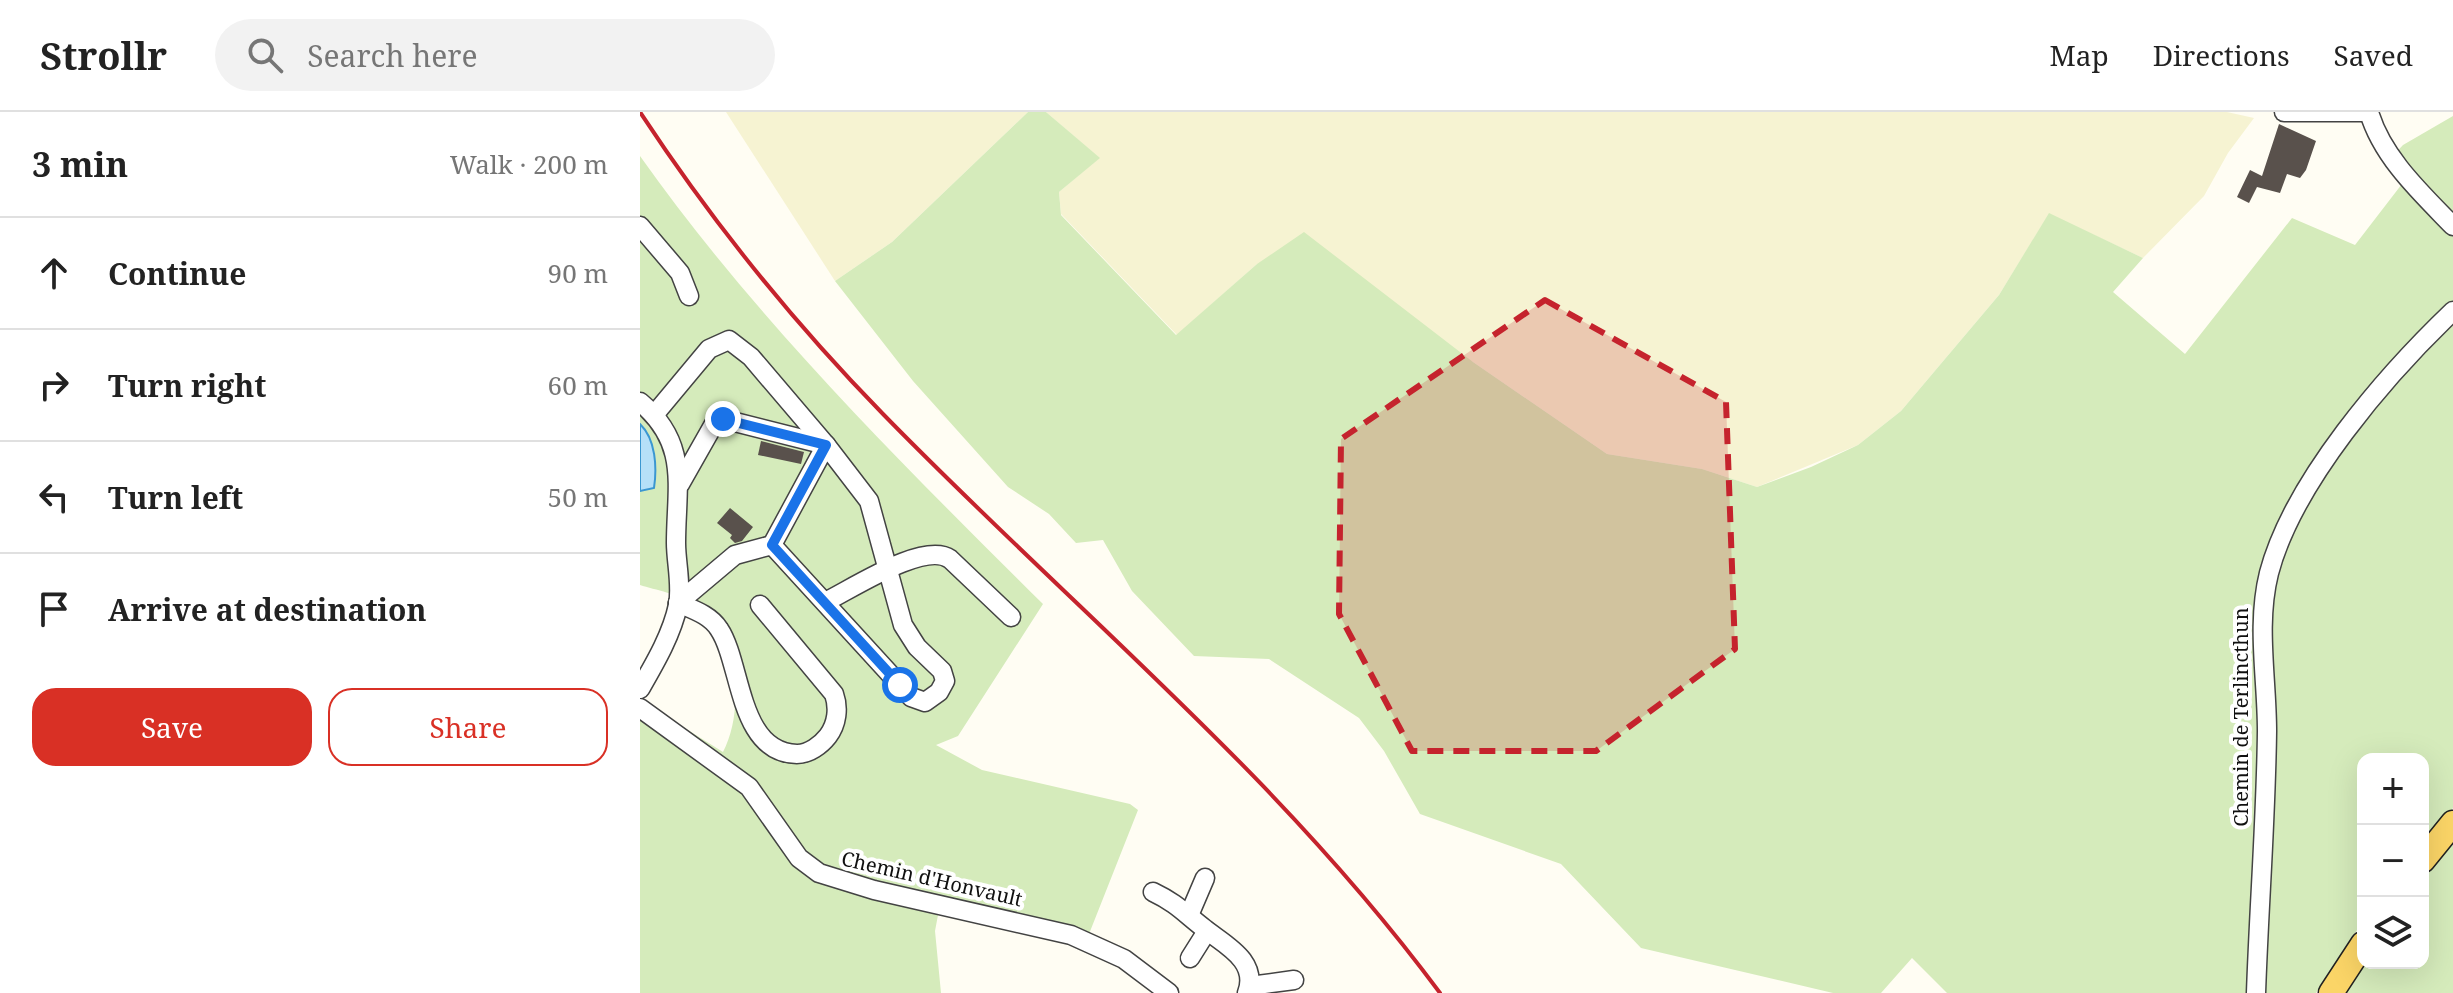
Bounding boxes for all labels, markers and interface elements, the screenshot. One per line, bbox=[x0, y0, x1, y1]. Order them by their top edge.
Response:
search box bbox=[215, 19, 775, 91]
text: Strollr bbox=[40, 29, 167, 81]
icon: search bbox=[243, 33, 287, 77]
text: Search here bbox=[307, 35, 478, 76]
text: Map bbox=[2049, 36, 2109, 74]
text: Directions bbox=[2153, 36, 2290, 74]
text: Saved bbox=[2334, 36, 2413, 74]
text: 3 min bbox=[32, 141, 128, 187]
text: Walk · 200 m bbox=[450, 146, 608, 182]
icon: ahead bbox=[32, 251, 76, 295]
text: Continue bbox=[108, 253, 246, 294]
text: 90 m bbox=[548, 255, 608, 291]
icon: right bbox=[32, 363, 76, 407]
text: Turn right bbox=[108, 365, 266, 406]
text: 60 m bbox=[548, 367, 608, 403]
route end bbox=[705, 401, 741, 437]
icon: left bbox=[32, 475, 76, 519]
text: Turn left bbox=[108, 477, 243, 518]
text: 50 m bbox=[548, 479, 608, 515]
icon: arrive bbox=[32, 587, 76, 631]
text: Arrive at destination bbox=[108, 589, 427, 630]
street label: Chemin de Terlincthun bbox=[2227, 607, 2254, 827]
route start bbox=[882, 667, 918, 703]
button: Save bbox=[32, 688, 312, 766]
button: Share bbox=[328, 688, 608, 766]
map controls bbox=[2357, 753, 2429, 969]
button: + bbox=[2357, 753, 2429, 825]
button: − bbox=[2357, 825, 2429, 897]
street label: Chemin d'Honvault bbox=[839, 845, 1025, 912]
button: layers bbox=[2357, 897, 2429, 969]

